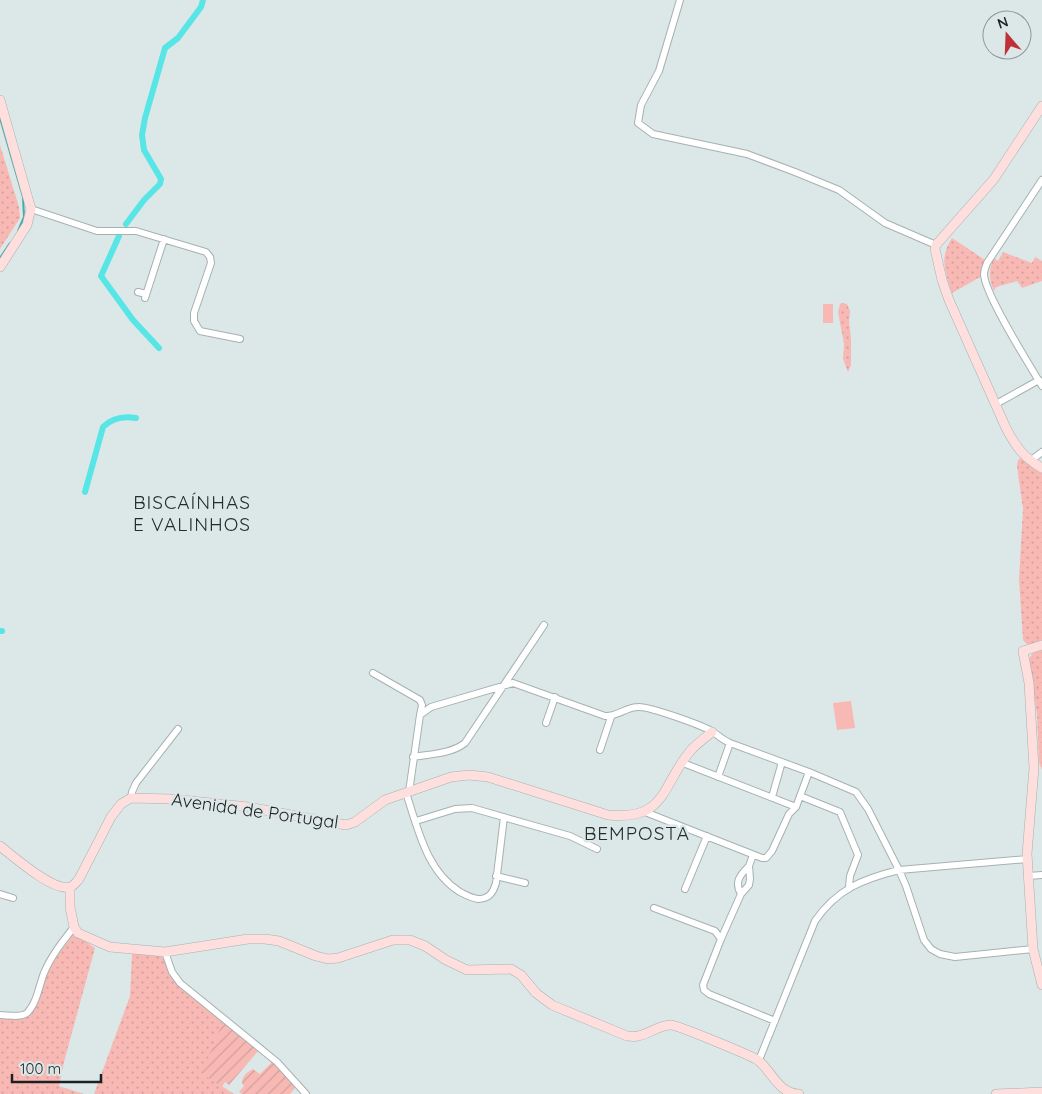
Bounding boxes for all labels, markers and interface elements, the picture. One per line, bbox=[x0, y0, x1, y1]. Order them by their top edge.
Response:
north arrow bbox=[982, 10, 1032, 60]
text: N bbox=[995, 13, 1011, 33]
district label: BISCAÍNHAS E VALINHOS bbox=[133, 490, 251, 536]
street label: Avenida de Portugal bbox=[170, 787, 340, 834]
district label: BEMPOSTA bbox=[584, 821, 690, 845]
scale bar bbox=[12, 1052, 101, 1084]
text: 100 m bbox=[20, 1059, 61, 1078]

